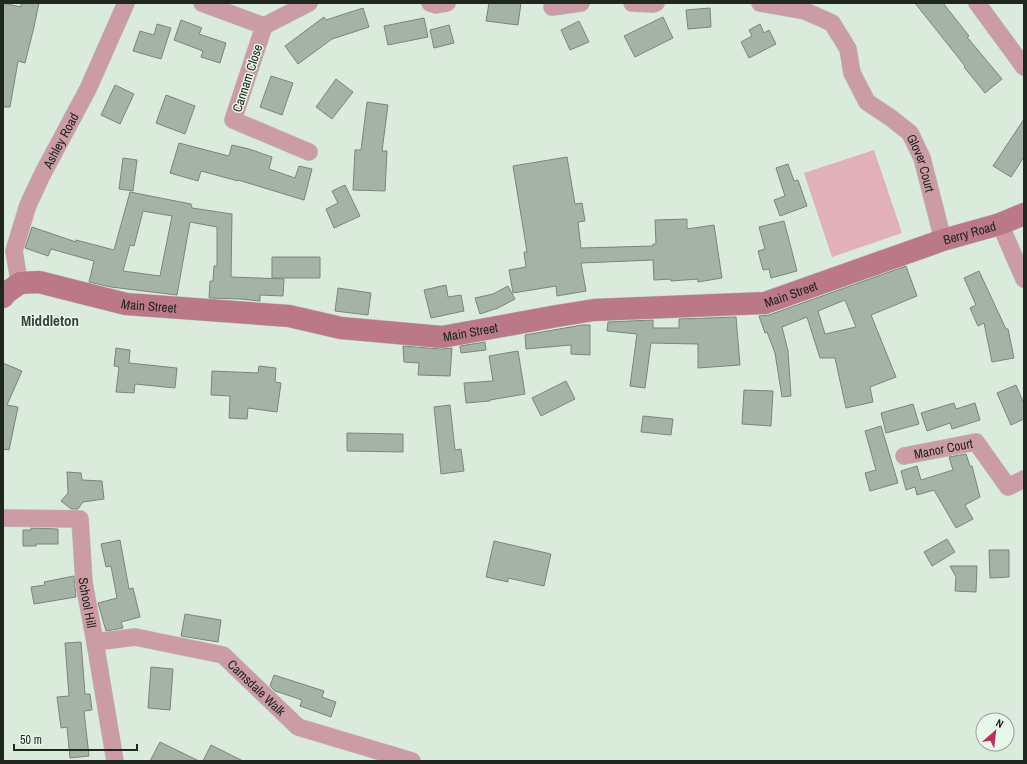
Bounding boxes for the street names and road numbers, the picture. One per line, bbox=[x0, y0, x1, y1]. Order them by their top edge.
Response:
street label: Cannam Close bbox=[228, 42, 266, 114]
street label: Ashley Road bbox=[39, 110, 83, 172]
street label: Glover Court bbox=[903, 131, 938, 194]
street label: Berry Road bbox=[941, 218, 998, 249]
street label: Main Street bbox=[762, 277, 820, 312]
street label: Main Street bbox=[119, 295, 177, 317]
street label: Main Street bbox=[442, 319, 499, 346]
street label: Manor Court bbox=[913, 435, 974, 463]
street label: School Hill bbox=[75, 577, 100, 629]
street label: Camsdale Walk bbox=[224, 656, 290, 720]

